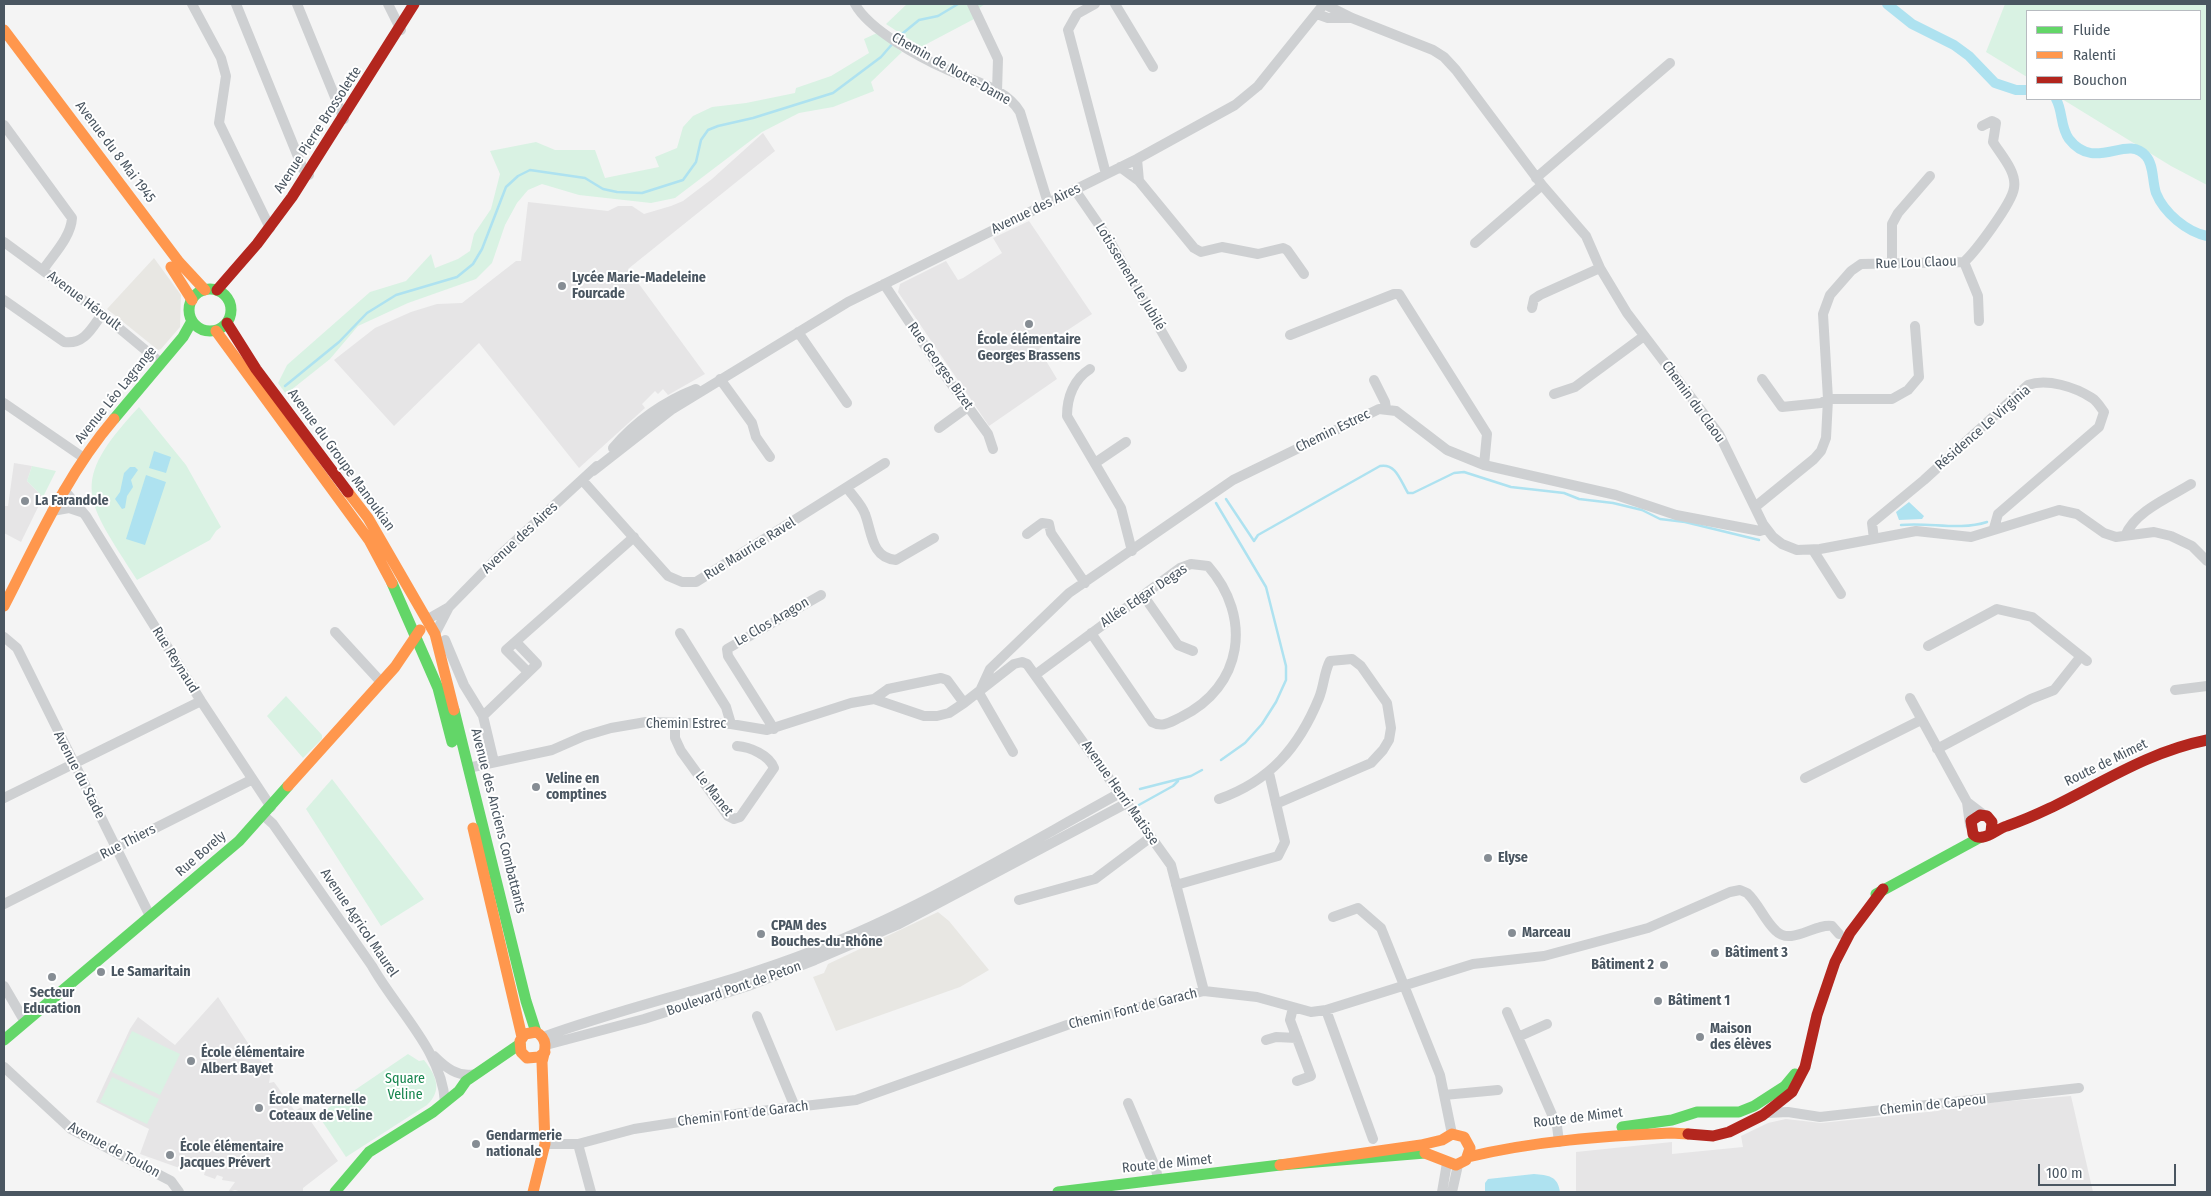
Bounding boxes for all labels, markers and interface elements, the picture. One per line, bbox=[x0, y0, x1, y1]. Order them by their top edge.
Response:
legend bbox=[2026, 10, 2201, 100]
text: Fluide bbox=[2073, 21, 2110, 39]
street label: Chemin de Notre-Dame bbox=[889, 29, 1013, 109]
text: Ralenti bbox=[2073, 46, 2116, 64]
street label: Avenue Pierre Brossolette bbox=[271, 63, 365, 197]
text: Bouchon bbox=[2073, 71, 2127, 89]
street label: Avenue du 8 Mai 1945 bbox=[71, 98, 159, 206]
street label: Avenue des Aires bbox=[989, 180, 1083, 238]
street label: Lotissement Le Jubilé bbox=[1091, 220, 1169, 334]
street label: Rue Lou Claou bbox=[1875, 253, 1957, 273]
street label: Avenue Héroult bbox=[44, 268, 124, 334]
place label: Lycée Marie-Madeleine Fourcade bbox=[572, 270, 706, 302]
marker: Lycée Marie-Madeleine Fourcade bbox=[556, 280, 568, 292]
marker: École élémentaire Georges Brassens bbox=[1023, 318, 1035, 330]
street label: Rue Georges Bizet bbox=[904, 319, 976, 413]
place label: École élémentaire Georges Brassens bbox=[977, 332, 1081, 364]
street label: Avenue Léo Lagrange bbox=[72, 343, 160, 447]
street label: Chemin du Claou bbox=[1658, 358, 1728, 446]
street label: Résidence Le Virginia bbox=[1932, 382, 2034, 474]
street label: Avenue du Groupe Manoukian bbox=[284, 386, 398, 534]
street label: Chemin Estrec bbox=[1293, 406, 1373, 456]
place label: La Farandole bbox=[35, 493, 109, 509]
marker: La Farandole bbox=[19, 495, 31, 507]
street label: Avenue des Aires bbox=[479, 499, 561, 577]
street label: Rue Maurice Ravel bbox=[701, 514, 799, 584]
street label: Allée Edgar Degas bbox=[1097, 561, 1191, 631]
street label: Le Clos Aragon bbox=[732, 594, 812, 650]
street label: Rue Reynaud bbox=[148, 624, 202, 696]
street label: Chemin Estrec bbox=[646, 716, 726, 732]
street label: Avenue des Anciens Combattants bbox=[467, 727, 529, 915]
street label: Avenue du Stade bbox=[50, 728, 108, 822]
street label: Route de Mimet bbox=[2062, 736, 2150, 790]
street label: Avenue Henri Matisse bbox=[1078, 738, 1162, 848]
street label: Le Manet bbox=[691, 768, 737, 820]
place label: Veline en comptines bbox=[546, 771, 607, 804]
marker: Veline en comptines bbox=[530, 781, 542, 793]
street label: Rue Thiers bbox=[97, 821, 159, 863]
street label: Rue Borely bbox=[172, 828, 230, 880]
place label: Elyse bbox=[1498, 850, 1528, 866]
marker: Elyse bbox=[1482, 852, 1494, 864]
street label: Avenue Agricol Maurel bbox=[317, 866, 401, 980]
place label: CPAM des Bouches-du-Rhône bbox=[771, 918, 883, 950]
place label: Marceau bbox=[1522, 925, 1571, 941]
marker: Marceau bbox=[1506, 927, 1518, 939]
marker: CPAM des Bouches-du-Rhône bbox=[755, 928, 767, 940]
place label: Bâtiment 3 bbox=[1725, 945, 1788, 961]
marker: Bâtiment 3 bbox=[1709, 947, 1721, 959]
place label: Bâtiment 2 bbox=[1591, 957, 1654, 973]
street label: Boulevard Pont de Peton bbox=[665, 958, 803, 1020]
marker: Bâtiment 2 bbox=[1658, 959, 1670, 971]
place label: Le Samaritain bbox=[111, 964, 191, 980]
marker: Le Samaritain bbox=[95, 966, 107, 978]
marker: Secteur Education bbox=[46, 971, 58, 983]
place label: Secteur Education bbox=[23, 985, 81, 1018]
street label: Chemin Font de Garach bbox=[1067, 985, 1199, 1033]
place label: Bâtiment 1 bbox=[1668, 993, 1730, 1009]
marker: Bâtiment 1 bbox=[1652, 995, 1664, 1007]
place label: Maison des élèves bbox=[1710, 1021, 1771, 1054]
marker: Maison des élèves bbox=[1694, 1031, 1706, 1043]
place label: École élémentaire Albert Bayet bbox=[201, 1045, 305, 1078]
marker: École élémentaire Albert Bayet bbox=[185, 1055, 197, 1067]
park label: Square Veline bbox=[385, 1071, 425, 1104]
street label: Chemin de Capeou bbox=[1879, 1091, 1987, 1119]
place label: École maternelle Coteaux de Veline bbox=[269, 1092, 373, 1124]
street label: Chemin Font de Garach bbox=[677, 1098, 809, 1130]
marker: École maternelle Coteaux de Veline bbox=[253, 1102, 265, 1114]
street label: Route de Mimet bbox=[1532, 1104, 1624, 1132]
street label: Avenue de Toulon bbox=[65, 1119, 163, 1181]
place label: Gendarmerie nationale bbox=[486, 1128, 562, 1160]
marker: Gendarmerie nationale bbox=[470, 1138, 482, 1150]
place label: École élémentaire Jacques Prévert bbox=[180, 1139, 284, 1172]
marker: École élémentaire Jacques Prévert bbox=[164, 1149, 176, 1161]
street label: Route de Mimet bbox=[1121, 1151, 1213, 1177]
scale bar bbox=[2041, 1154, 2178, 1186]
text: 100 m bbox=[2046, 1164, 2083, 1182]

